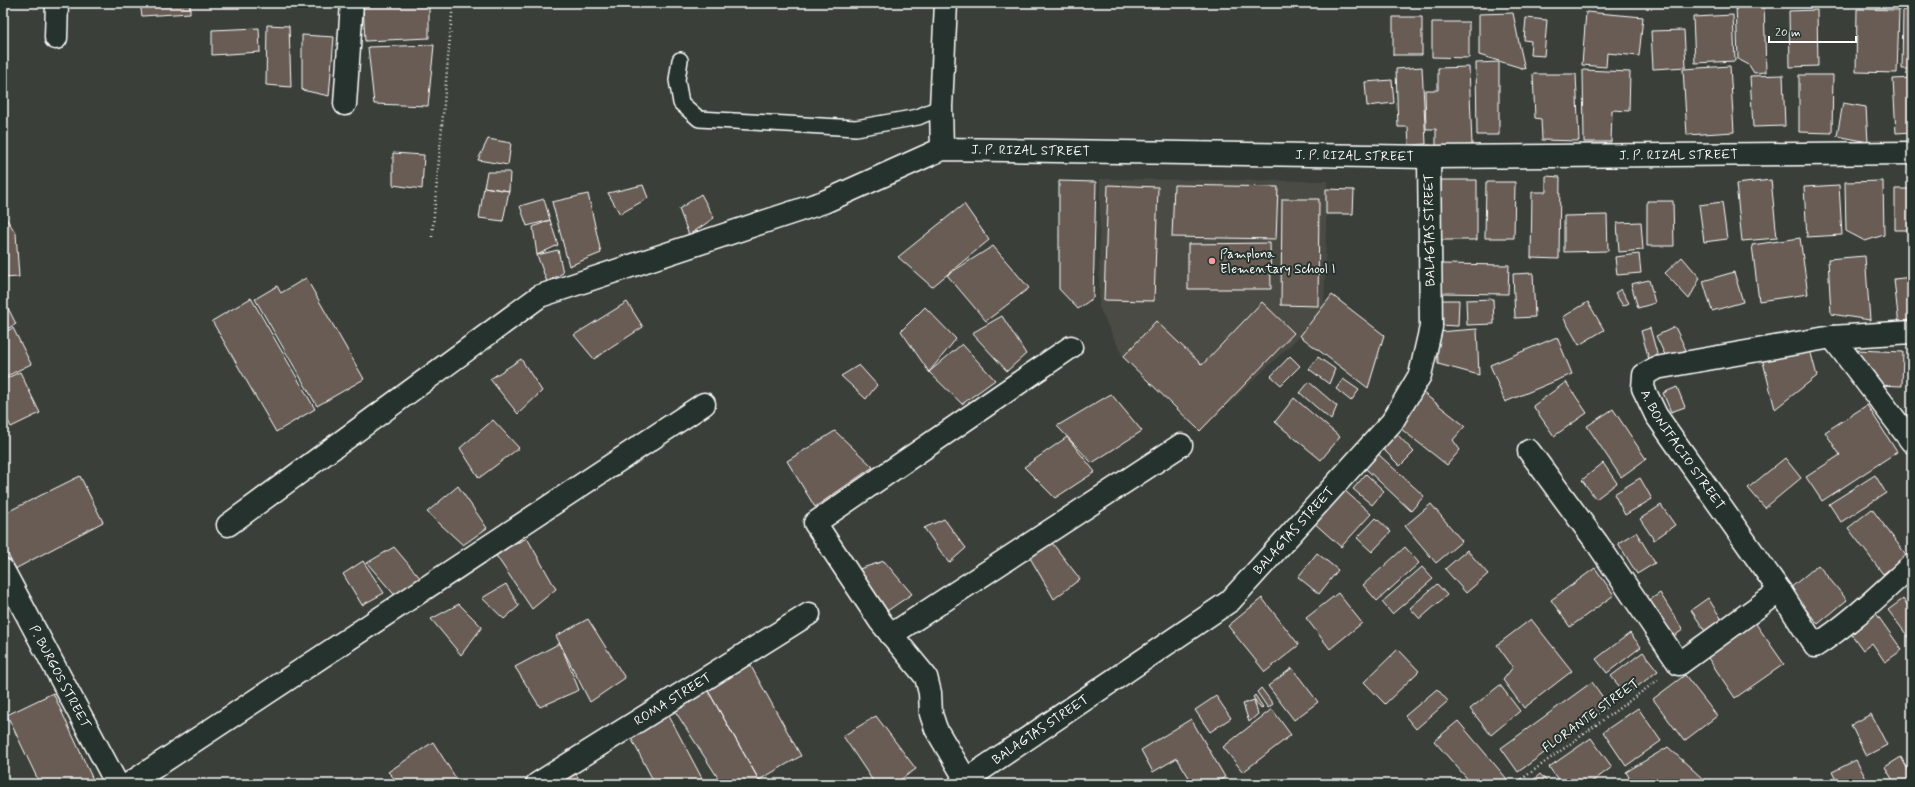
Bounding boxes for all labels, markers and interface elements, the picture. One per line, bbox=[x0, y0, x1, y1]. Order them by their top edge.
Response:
scale bar bbox=[1769, 18, 1856, 44]
text: 20 m bbox=[1775, 25, 1801, 41]
street label: J. P. RIZAL STREET bbox=[971, 141, 1090, 160]
street label: J. P. RIZAL STREET bbox=[1295, 146, 1414, 165]
street label: J. P. RIZAL STREET bbox=[1619, 146, 1738, 164]
street label: BALAGTAS STREET bbox=[1421, 173, 1439, 287]
place label: Pamplona Elementary School I bbox=[1220, 246, 1335, 278]
marker: Pamplona Elementary School I bbox=[1207, 256, 1217, 266]
street label: A. BONIFACIO STREET bbox=[1637, 387, 1729, 513]
street label: BALAGTAS STREET bbox=[1249, 483, 1338, 578]
street label: P. BURGOS STREET bbox=[25, 622, 95, 732]
street label: ROMA STREET bbox=[631, 669, 714, 730]
street label: FLORANTE STREET bbox=[1539, 675, 1643, 757]
street label: BALAGTAS STREET bbox=[989, 691, 1092, 768]

